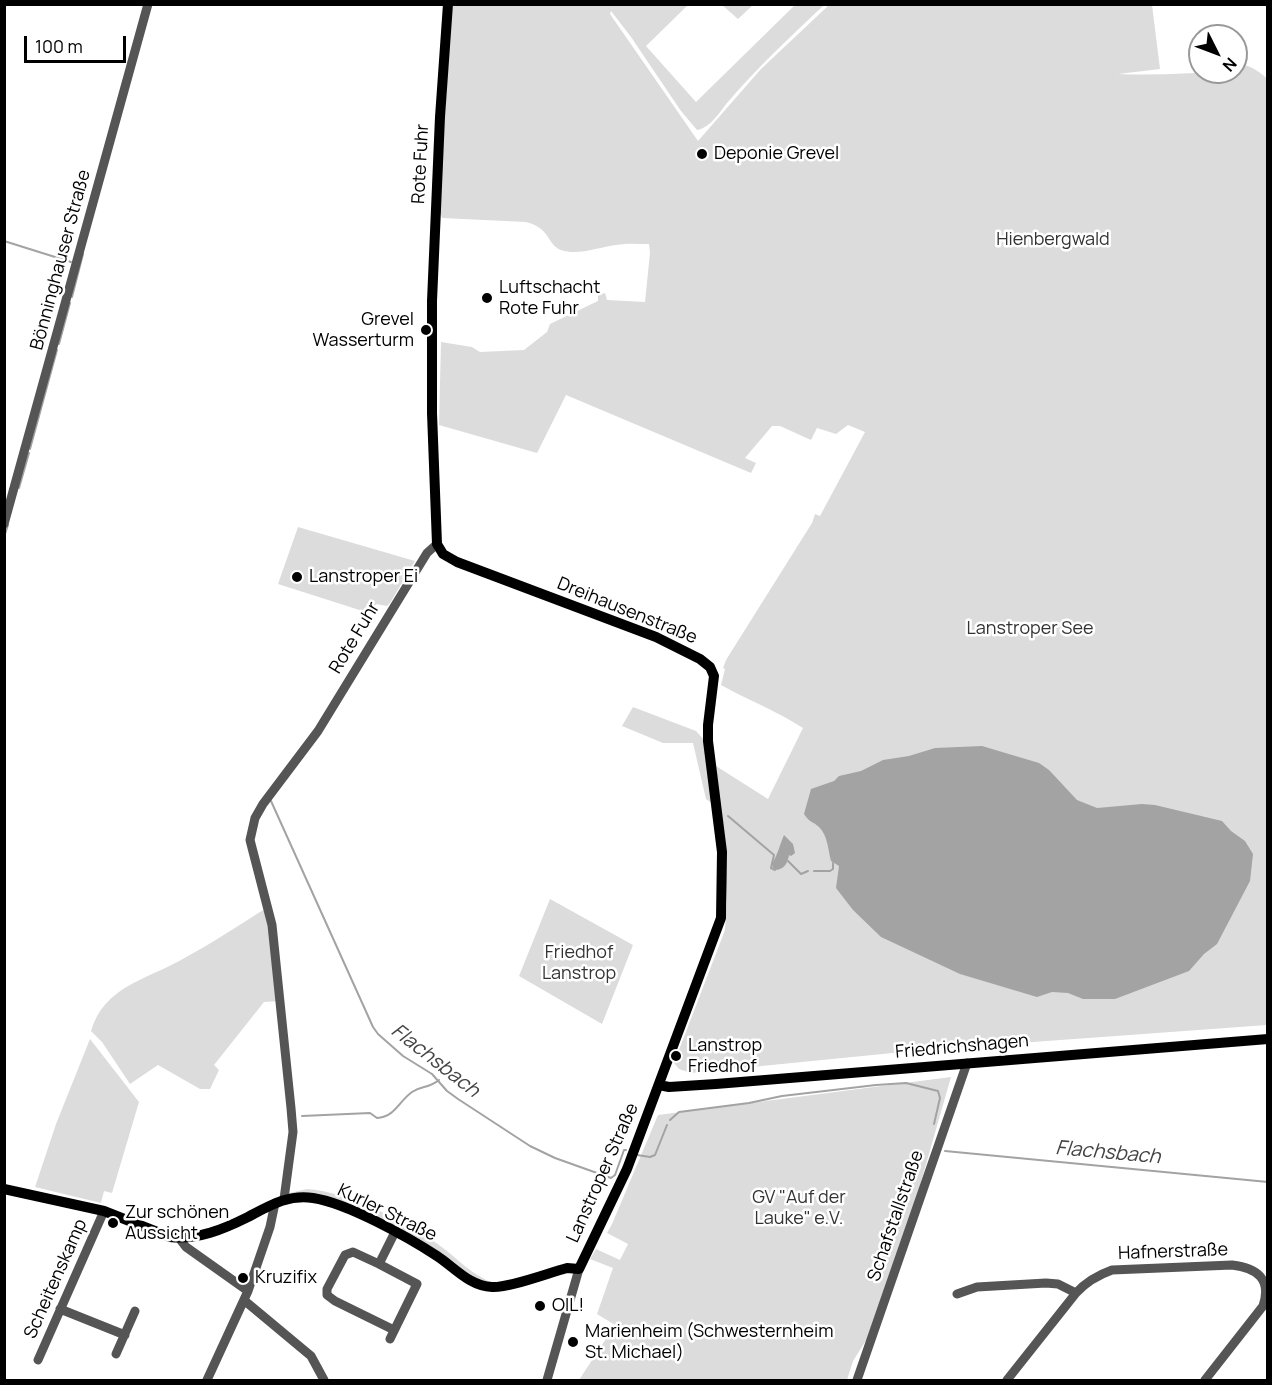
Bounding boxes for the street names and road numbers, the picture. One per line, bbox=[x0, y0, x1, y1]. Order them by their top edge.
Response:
street label: Rote Fuhr bbox=[408, 124, 434, 204]
street label: Bönninghauser Straße bbox=[27, 167, 95, 353]
street label: Dreihausenstraße bbox=[554, 573, 700, 649]
street label: Rote Fuhr bbox=[325, 598, 385, 678]
street label: Friedrichshagen bbox=[894, 1030, 1030, 1064]
street label: Lanstroper Straße bbox=[563, 1100, 643, 1246]
street label: Schafstallstraße bbox=[863, 1148, 929, 1284]
street label: Kurler Straße bbox=[334, 1180, 440, 1246]
street label: Scheitenskamp bbox=[20, 1216, 92, 1342]
street label: Hafnerstraße bbox=[1118, 1239, 1228, 1265]

